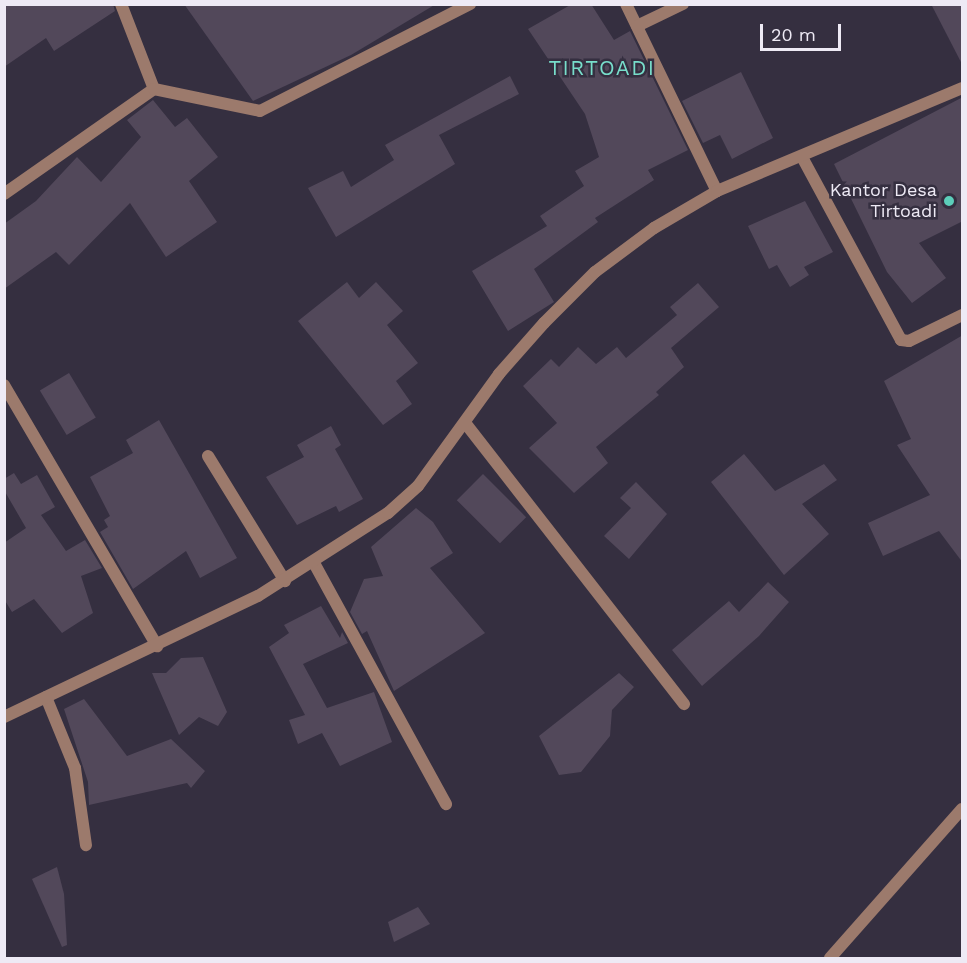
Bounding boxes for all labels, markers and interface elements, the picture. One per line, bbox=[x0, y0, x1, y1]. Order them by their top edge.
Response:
scale bar bbox=[763, 12, 844, 50]
text: 20 m bbox=[771, 24, 816, 45]
district label: TIRTOADI bbox=[548, 55, 656, 81]
place label: Kantor Desa Tirtoadi bbox=[829, 180, 937, 222]
marker: Kantor Desa Tirtoadi bbox=[942, 194, 956, 208]

